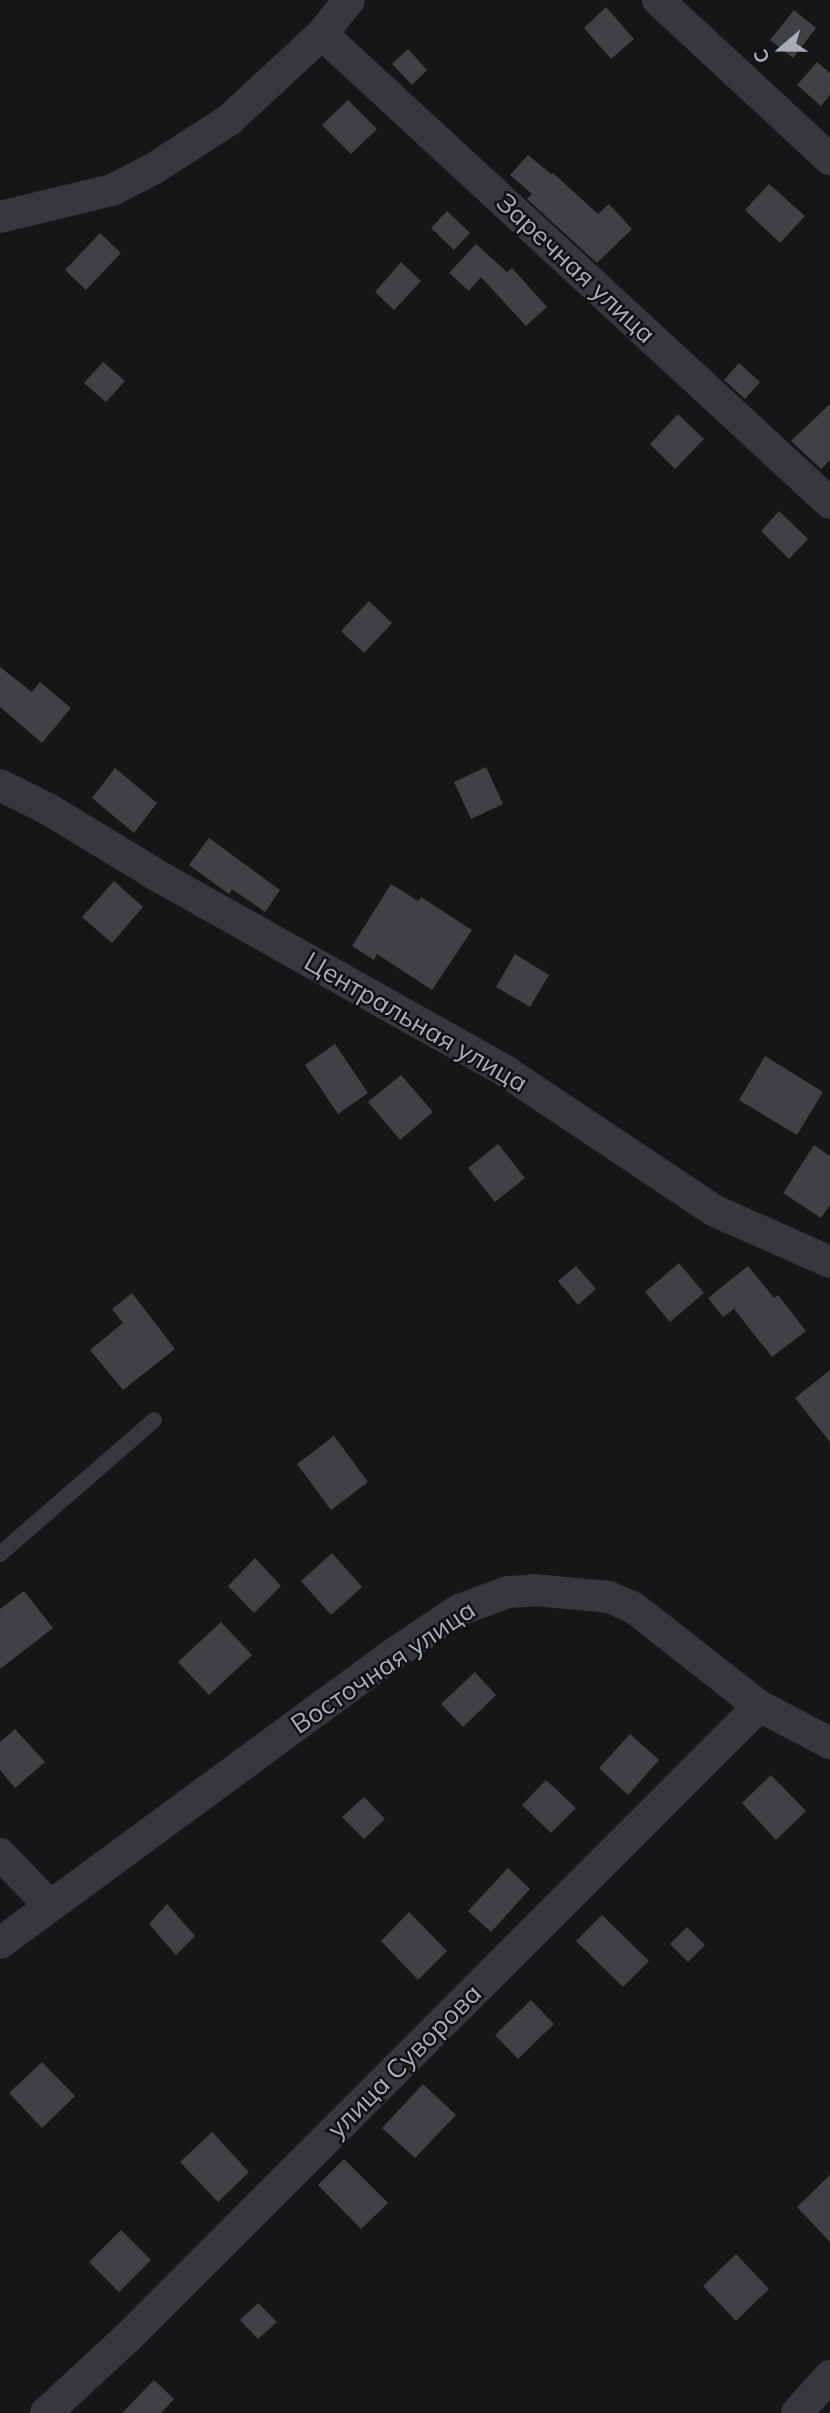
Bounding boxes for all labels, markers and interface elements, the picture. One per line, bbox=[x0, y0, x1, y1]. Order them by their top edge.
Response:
north arrow bbox=[746, 14, 816, 84]
text: С bbox=[748, 46, 775, 66]
street label: Заречная улица bbox=[490, 186, 662, 350]
street label: Центральная улица bbox=[299, 945, 533, 1099]
street label: Восточная улица bbox=[285, 1594, 481, 1740]
street label: улица Суворова bbox=[321, 1978, 487, 2144]

